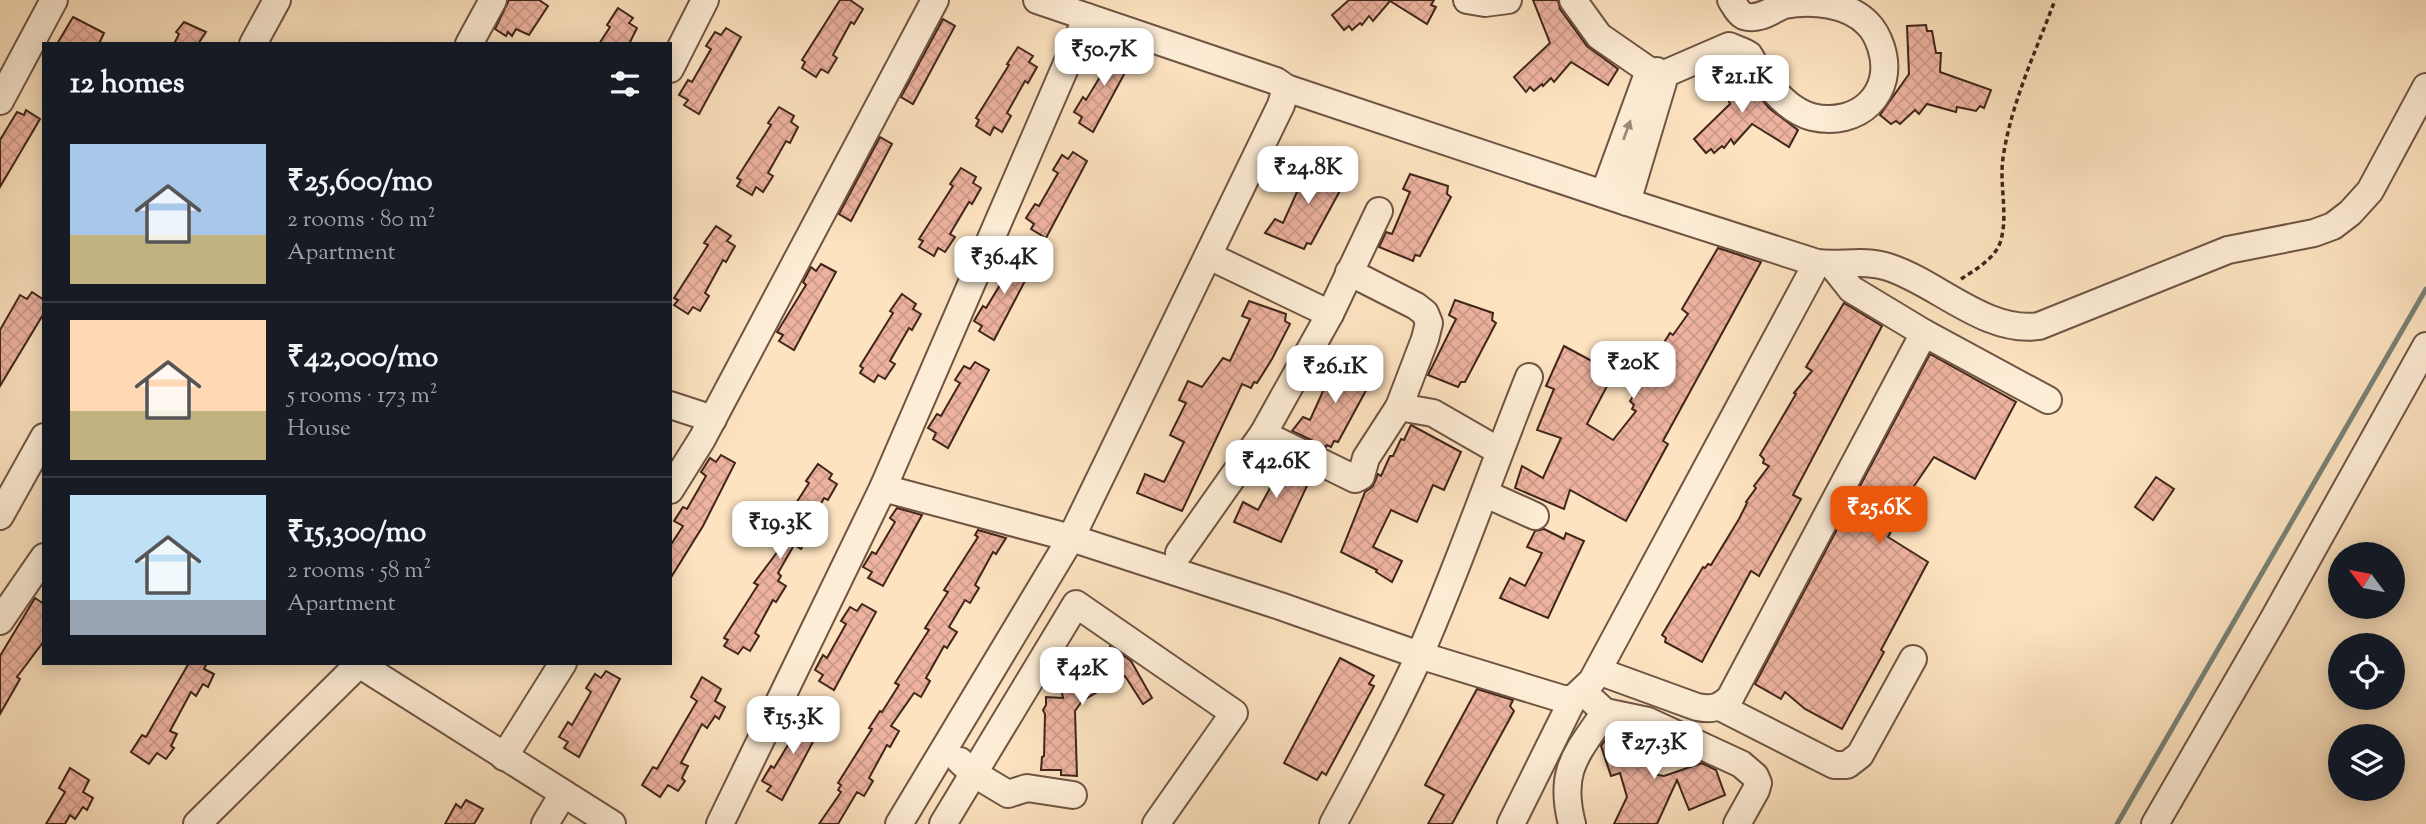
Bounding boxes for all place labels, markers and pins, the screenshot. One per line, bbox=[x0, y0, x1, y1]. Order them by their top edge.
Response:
pin: ₹50.7K bbox=[1047, 28, 1161, 88]
pin: ₹21.1K bbox=[1685, 55, 1799, 115]
pin: ₹24.8K bbox=[1251, 146, 1365, 206]
pin: ₹36.4K bbox=[947, 236, 1061, 296]
pin: ₹20K bbox=[1592, 342, 1674, 401]
pin: ₹26.1K bbox=[1278, 346, 1392, 405]
pin: ₹42.6K bbox=[1219, 440, 1333, 500]
pin: ₹25.6K bbox=[1822, 486, 1936, 546]
pin: ₹19.3K bbox=[723, 502, 837, 561]
pin: ₹42K bbox=[1041, 648, 1123, 707]
pin: ₹15.3K bbox=[736, 696, 850, 756]
pin: ₹27.3K bbox=[1597, 722, 1711, 781]

